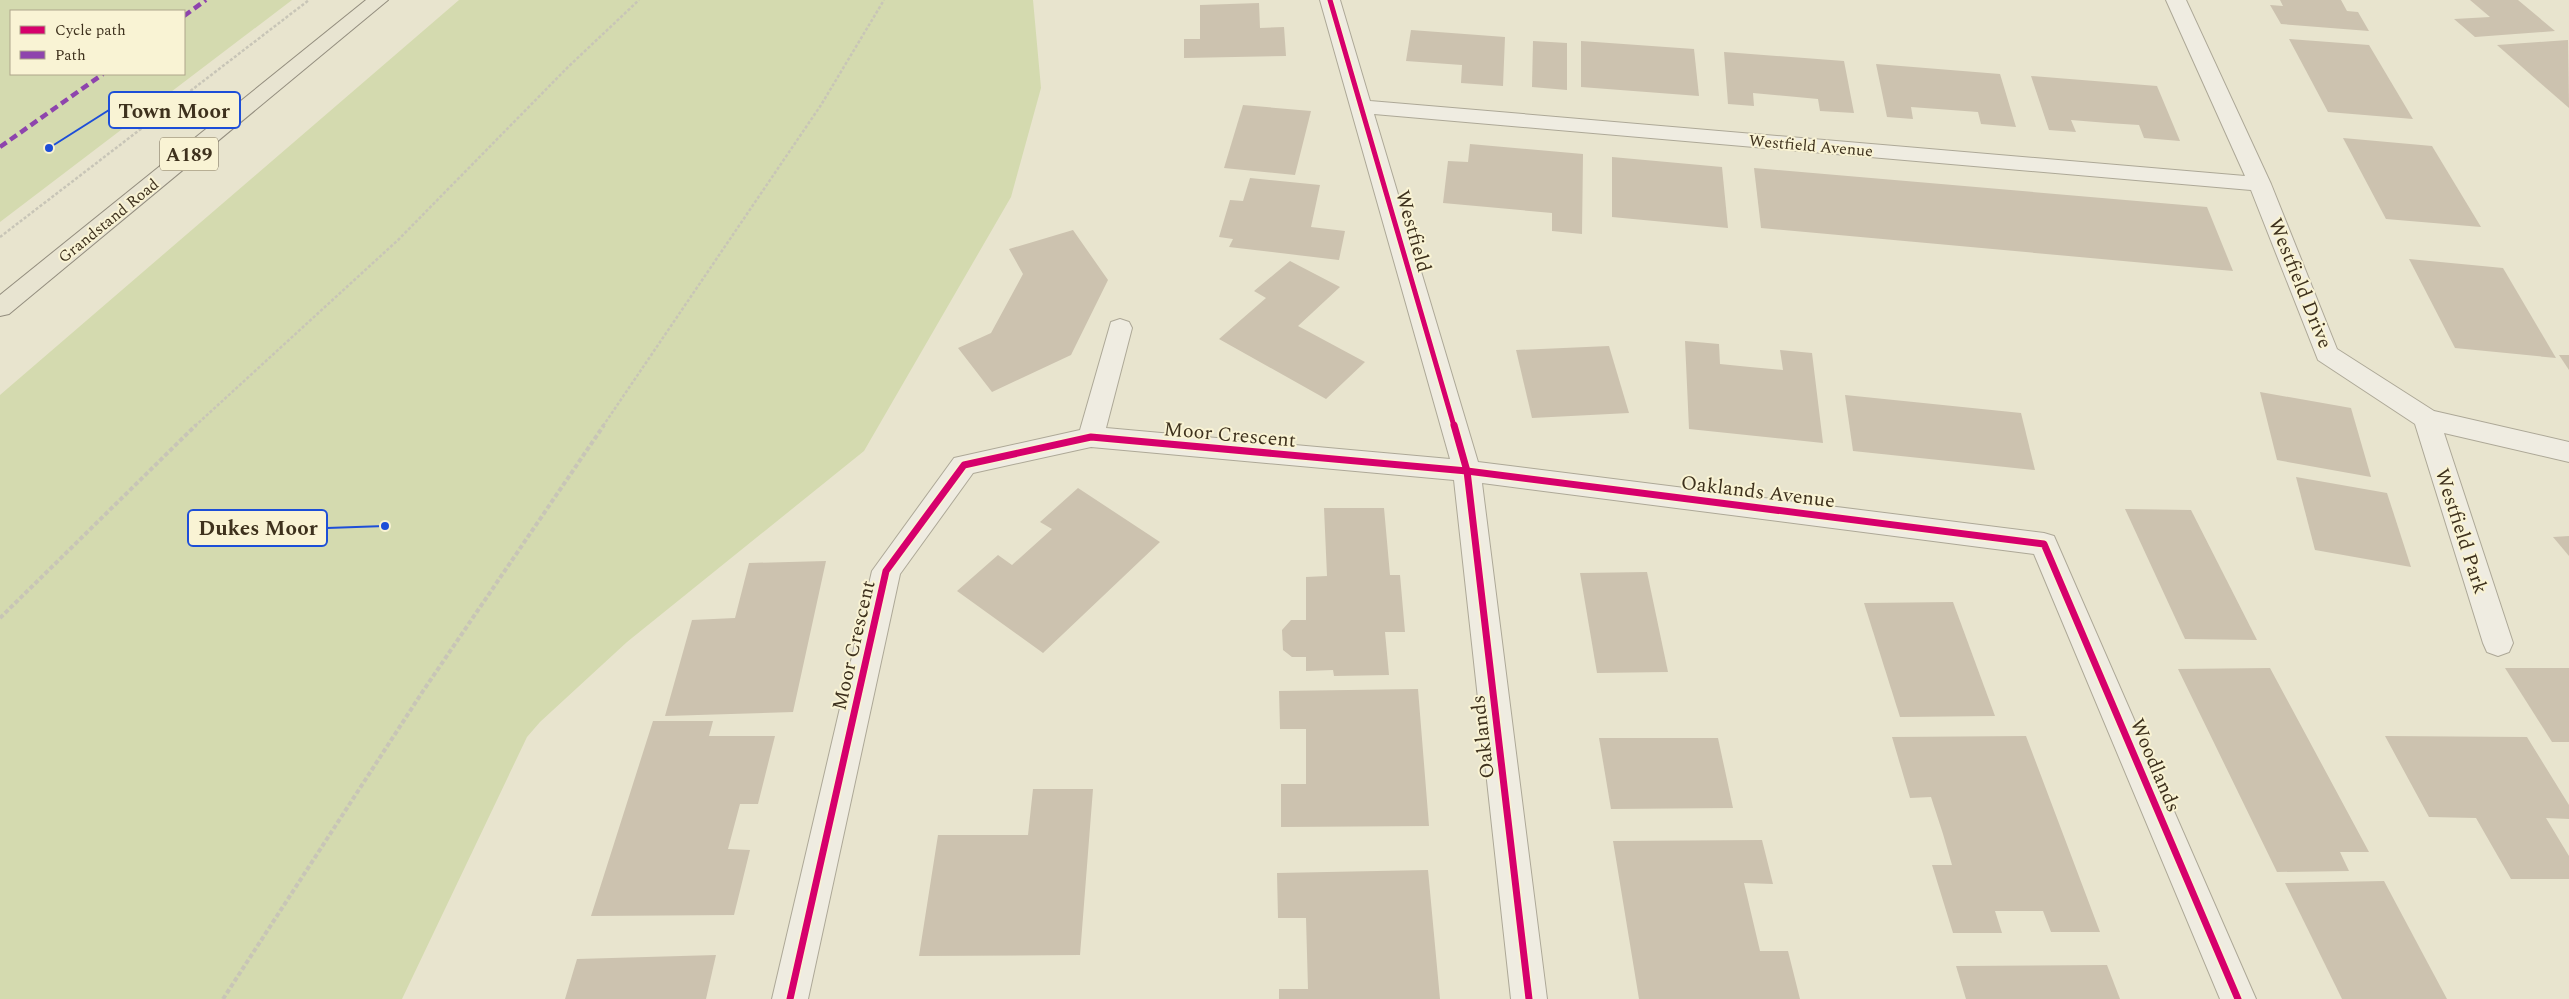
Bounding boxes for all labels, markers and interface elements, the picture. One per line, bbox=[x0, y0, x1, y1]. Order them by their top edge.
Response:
legend bbox=[10, 10, 185, 75]
text: Cycle path bbox=[55, 19, 126, 42]
text: Path bbox=[55, 44, 86, 67]
callout: Town Moor bbox=[109, 92, 240, 128]
text: Town Moor bbox=[118, 96, 230, 128]
street label: Westfield Avenue bbox=[1748, 129, 1874, 163]
road number: A189 bbox=[160, 138, 218, 170]
street label: Grandstand Road bbox=[53, 173, 164, 269]
street label: Westfield bbox=[1387, 187, 1439, 276]
street label: Westfield Drive bbox=[2260, 214, 2340, 353]
street label: Moor Crescent bbox=[1163, 414, 1297, 456]
street label: Westfield Park bbox=[2427, 465, 2495, 598]
street label: Oaklands Avenue bbox=[1679, 468, 1837, 516]
callout: Dukes Moor bbox=[188, 510, 327, 546]
text: Dukes Moor bbox=[198, 513, 318, 545]
street label: Moor Crescent bbox=[824, 577, 884, 713]
street label: Oaklands bbox=[1463, 693, 1503, 780]
street label: Woodlands bbox=[2122, 714, 2188, 817]

